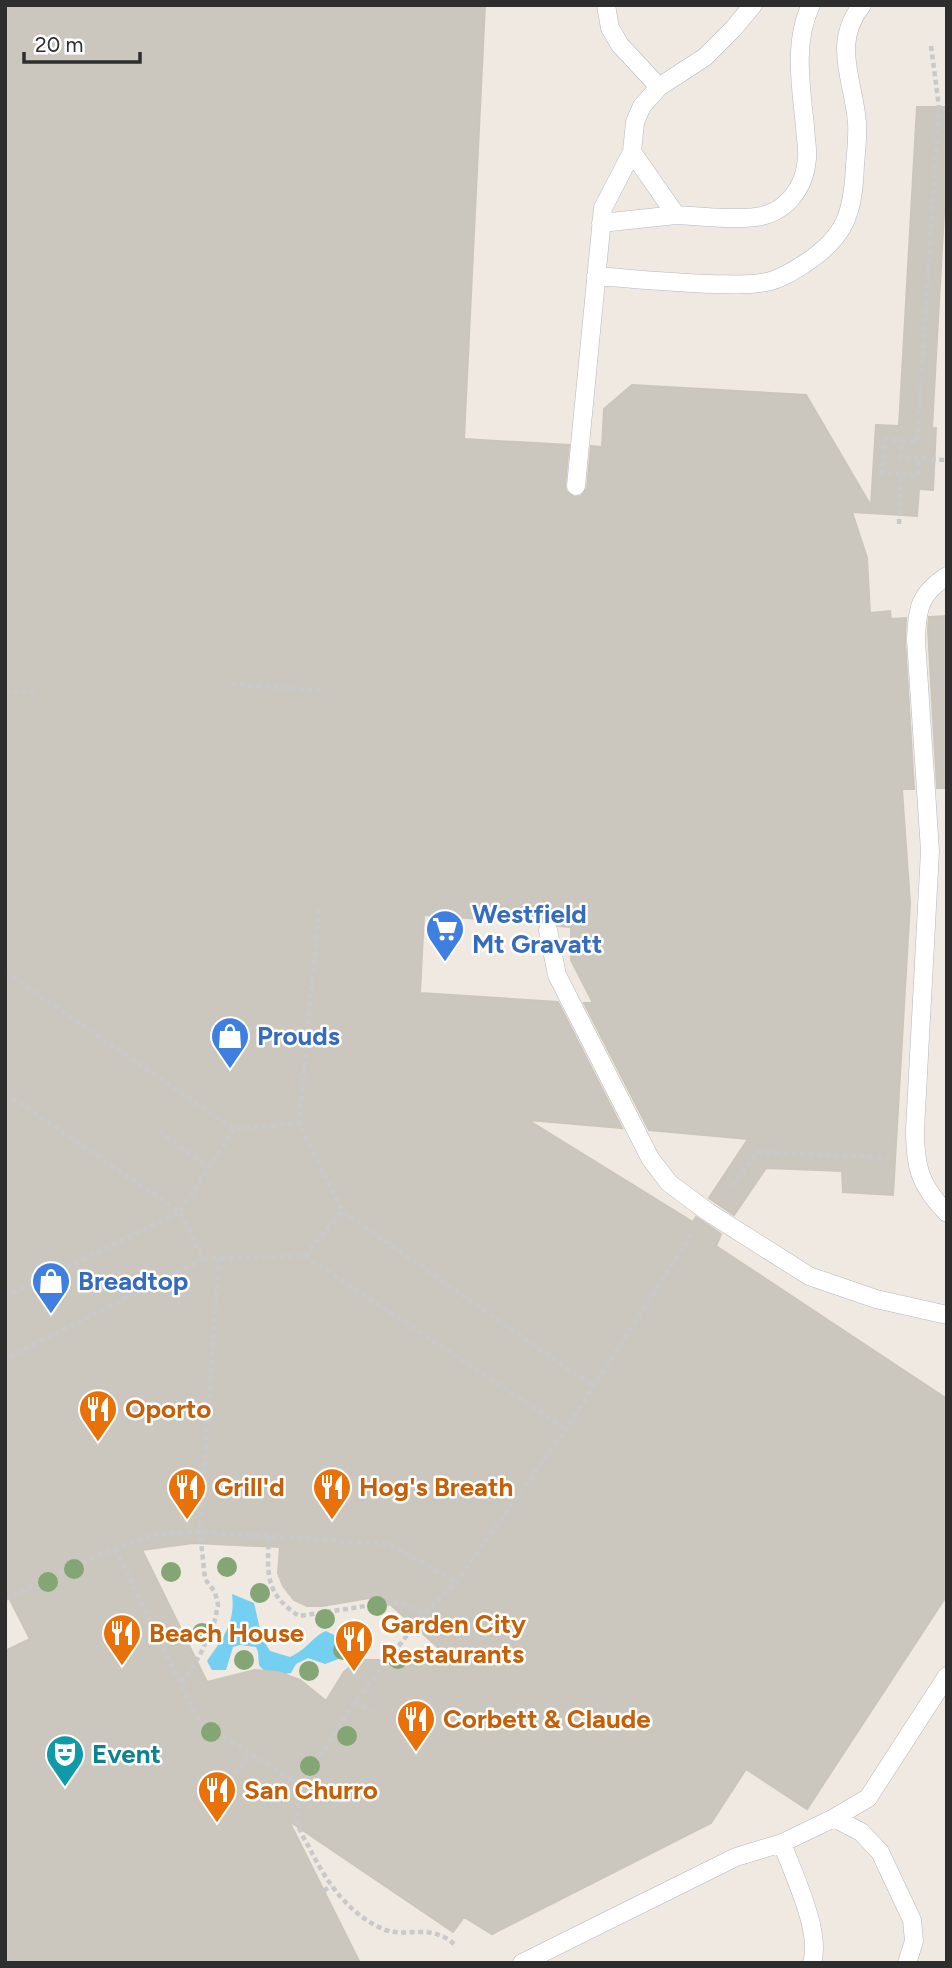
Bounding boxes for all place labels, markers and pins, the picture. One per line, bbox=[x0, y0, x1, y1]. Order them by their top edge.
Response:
place label: Westfield Mt Gravatt bbox=[472, 898, 602, 960]
supermarket icon: Westfield Mt Gravatt bbox=[424, 908, 466, 963]
shop icon: Prouds bbox=[209, 1015, 251, 1070]
place label: Prouds bbox=[257, 1020, 340, 1052]
shop icon: Breadtop bbox=[30, 1260, 72, 1315]
place label: Breadtop bbox=[78, 1265, 188, 1297]
restaurant icon: Oporto bbox=[77, 1388, 119, 1443]
place label: Oporto bbox=[125, 1393, 211, 1425]
restaurant icon: Grill'd bbox=[166, 1466, 208, 1521]
restaurant icon: Hog's Breath bbox=[311, 1466, 353, 1521]
place label: Grill'd bbox=[214, 1471, 285, 1503]
place label: Hog's Breath bbox=[359, 1471, 513, 1503]
place label: Garden City Restaurants bbox=[381, 1608, 526, 1670]
restaurant icon: Beach House bbox=[101, 1612, 143, 1667]
place label: Beach House bbox=[149, 1617, 304, 1649]
restaurant icon: Garden City Restaurants bbox=[333, 1618, 375, 1673]
restaurant icon: Corbett & Claude bbox=[395, 1698, 437, 1753]
place label: Corbett & Claude bbox=[443, 1703, 651, 1735]
theatre icon: Event bbox=[44, 1733, 86, 1788]
place label: Event bbox=[92, 1738, 161, 1770]
restaurant icon: San Churro bbox=[196, 1769, 238, 1824]
place label: San Churro bbox=[244, 1774, 378, 1806]

